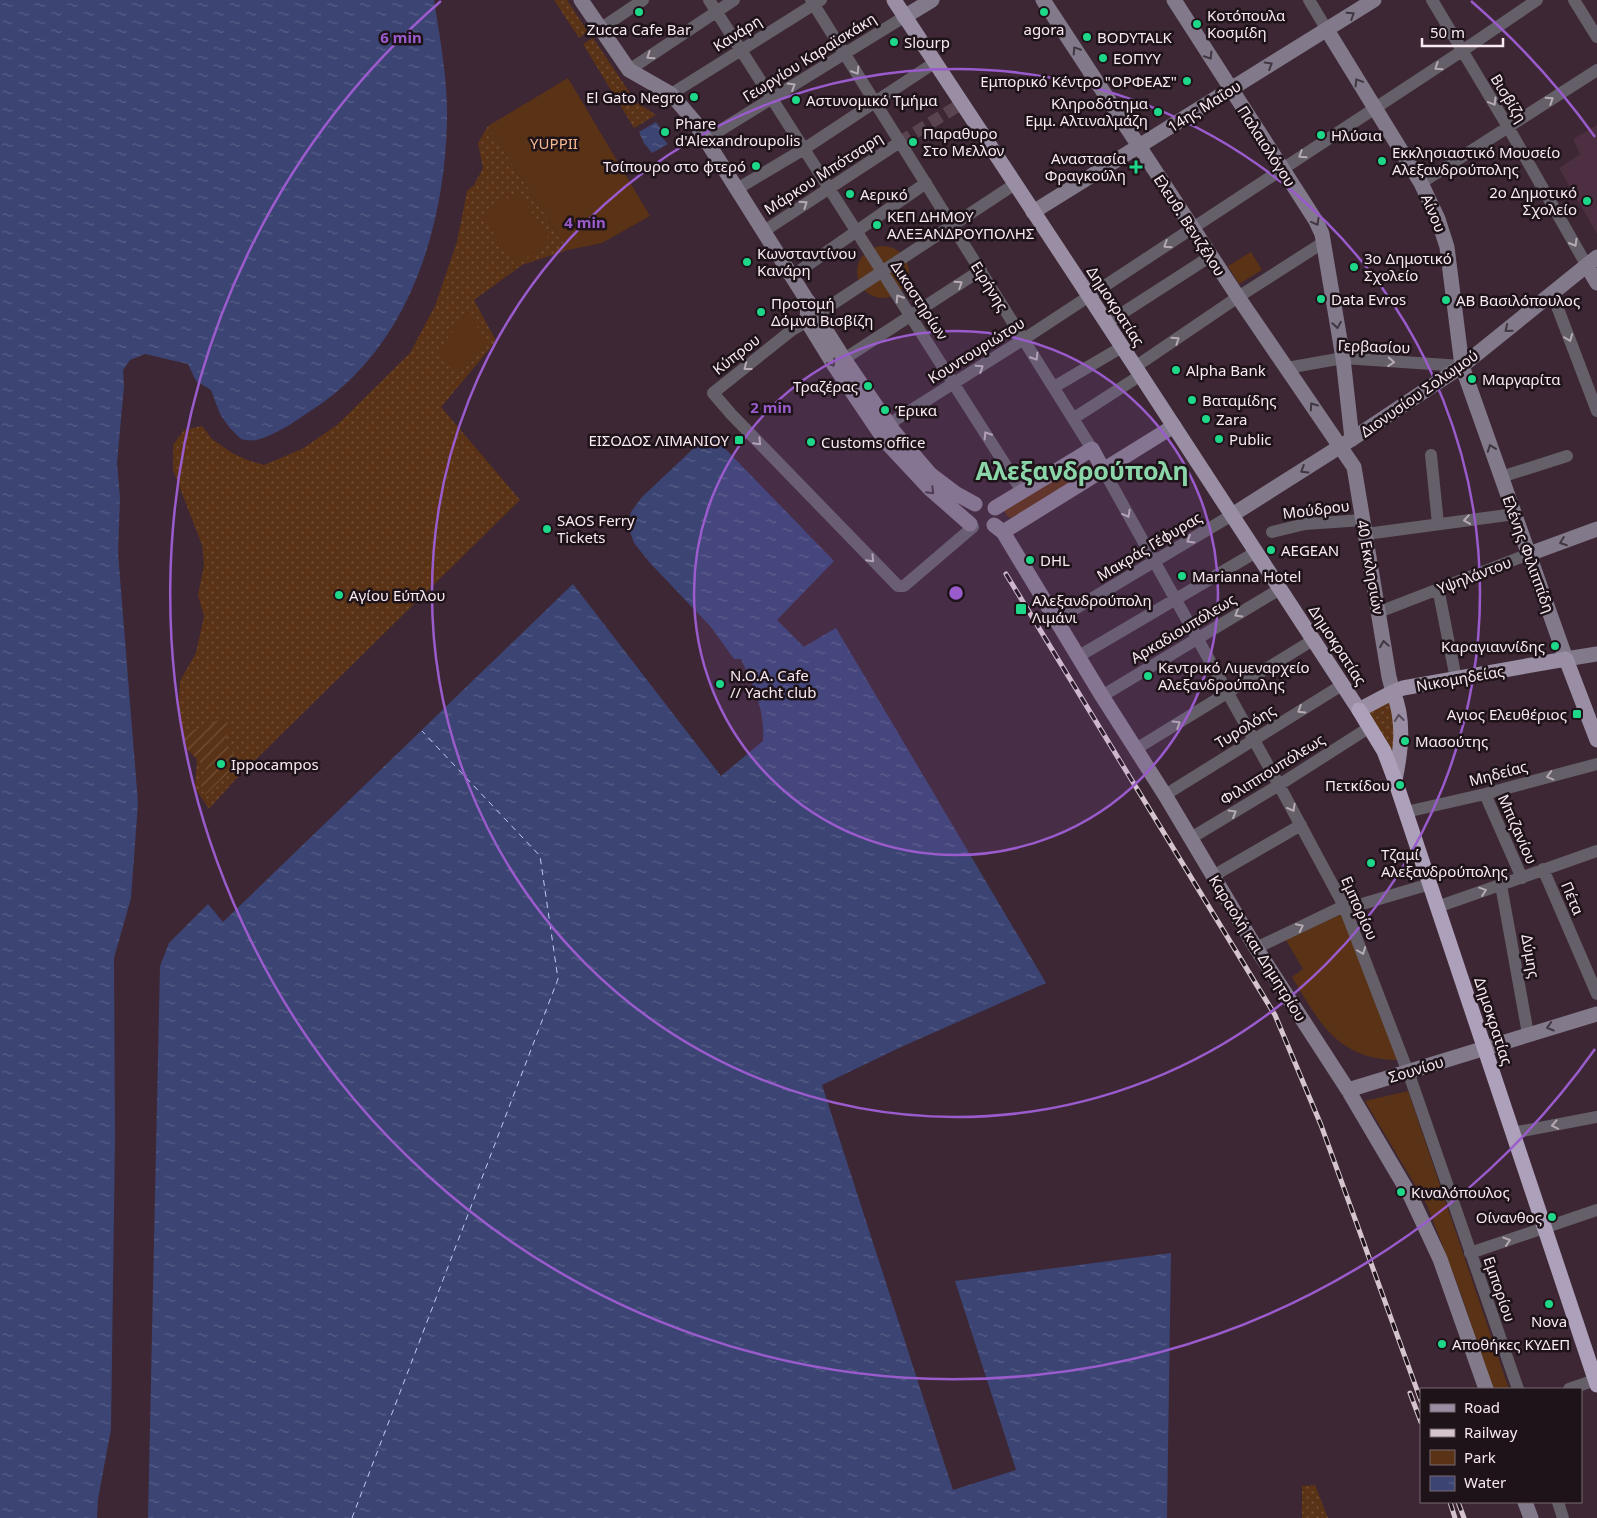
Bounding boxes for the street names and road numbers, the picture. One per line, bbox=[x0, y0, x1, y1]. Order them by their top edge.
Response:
street label: Γεωργίου Καραϊσκάκη bbox=[739, 8, 879, 106]
street label: Κανάρη bbox=[709, 10, 765, 56]
street label: Βισβίζη bbox=[1487, 70, 1531, 126]
street label: 14ης Μαΐου bbox=[1163, 75, 1245, 137]
street label: Παλαιολόγου bbox=[1233, 102, 1301, 190]
street label: Μάρκου Μπότσαρη bbox=[760, 127, 886, 219]
street label: Ελευθ. Βενιζέλου bbox=[1150, 170, 1230, 280]
street label: Αίνου bbox=[1417, 191, 1451, 235]
street label: Δικαστηρίων bbox=[887, 257, 953, 344]
street label: Ειρήνης bbox=[967, 257, 1013, 315]
street label: Δημοκρατίας bbox=[1083, 262, 1149, 350]
street label: Κουντουριώτου bbox=[924, 312, 1028, 388]
street label: Κύπρου bbox=[708, 329, 764, 379]
street label: Γερβασίου bbox=[1337, 335, 1411, 357]
street label: Διονυσίου Σολωμού bbox=[1356, 345, 1482, 441]
street label: Ελένης Φιλιππίδη bbox=[1498, 493, 1560, 615]
street label: Μούδρου bbox=[1281, 495, 1351, 523]
street label: Μακράς Γέφυρας bbox=[1093, 507, 1205, 585]
street label: 40 Εκκλησιών bbox=[1353, 518, 1389, 616]
street label: Υψηλάντου bbox=[1434, 552, 1514, 598]
street label: Αρκαδιουπόλεως bbox=[1127, 589, 1239, 667]
street label: Δημοκρατίας bbox=[1305, 601, 1371, 689]
street label: Νικομηδείας bbox=[1414, 660, 1506, 696]
street label: Τυρολόης bbox=[1211, 700, 1279, 752]
street label: Φιλιππουπόλεως bbox=[1216, 729, 1328, 809]
street label: Μηδείας bbox=[1467, 756, 1529, 790]
street label: Μπιζανίου bbox=[1494, 791, 1542, 867]
street label: Καραολή και Δημητρίου bbox=[1205, 871, 1311, 1025]
street label: Εμπορίου bbox=[1337, 873, 1383, 943]
street label: Πέτα bbox=[1557, 878, 1589, 918]
street label: Δύμης bbox=[1517, 932, 1545, 980]
street label: Δημοκρατίας bbox=[1470, 974, 1518, 1068]
street label: Σουνίου bbox=[1386, 1051, 1446, 1087]
street label: Εμπορίου bbox=[1479, 1254, 1521, 1324]

